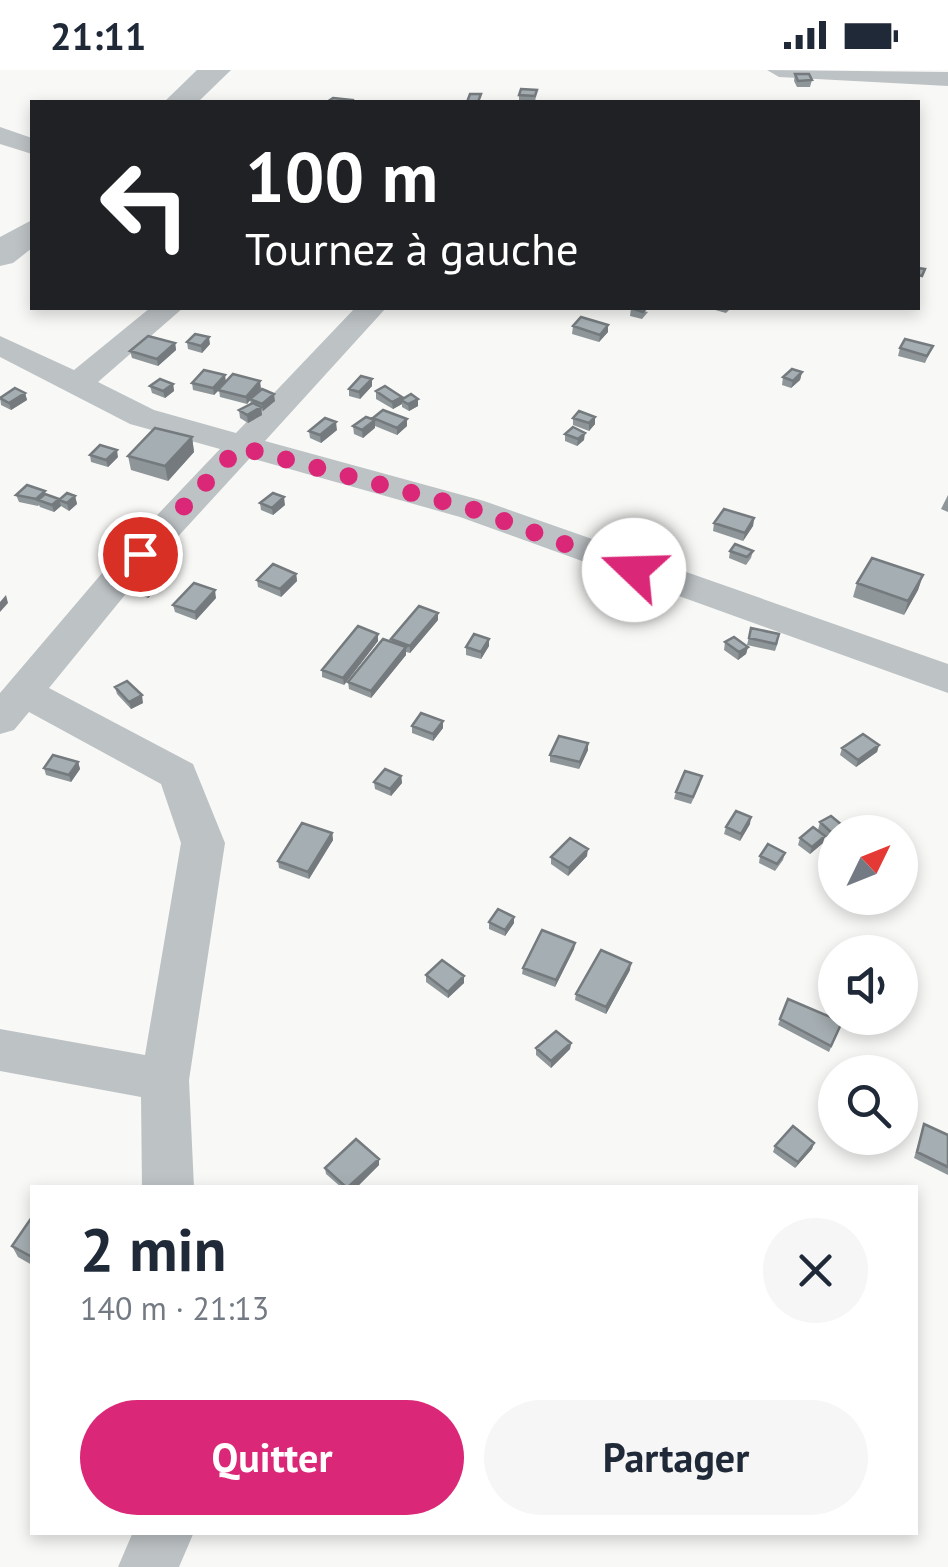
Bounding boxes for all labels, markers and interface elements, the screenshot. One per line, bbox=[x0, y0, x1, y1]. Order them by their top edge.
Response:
text: 21:11 bbox=[50, 11, 146, 60]
text: 100 m bbox=[245, 131, 438, 221]
icon: left bbox=[80, 140, 210, 270]
text: Tournez à gauche bbox=[245, 219, 579, 277]
pin bbox=[98, 512, 183, 597]
position arrow bbox=[582, 518, 686, 622]
icon: arrive bbox=[113, 527, 168, 582]
north arrow bbox=[818, 815, 918, 915]
map controls bbox=[818, 815, 918, 1155]
button: sound bbox=[818, 935, 918, 1035]
button: search bbox=[818, 1055, 918, 1155]
text: 2 min bbox=[80, 1210, 226, 1288]
button: close bbox=[763, 1218, 868, 1323]
text: 140 m · 21:13 bbox=[80, 1287, 269, 1329]
button: Quitter bbox=[80, 1400, 464, 1515]
button: Partager bbox=[484, 1400, 868, 1515]

